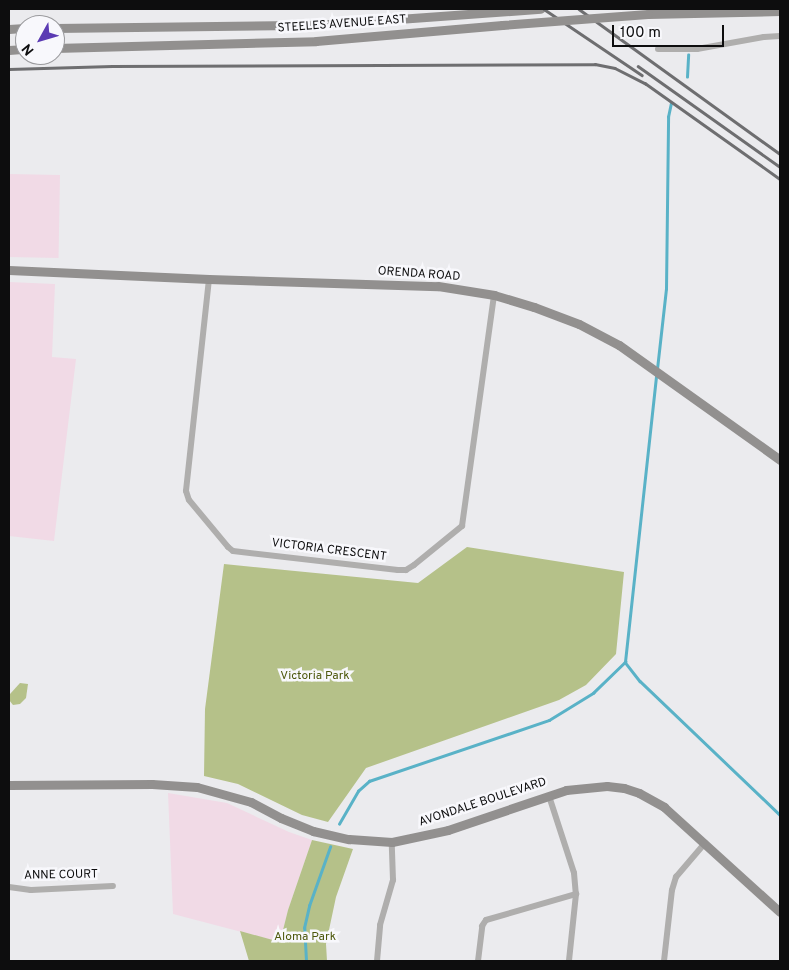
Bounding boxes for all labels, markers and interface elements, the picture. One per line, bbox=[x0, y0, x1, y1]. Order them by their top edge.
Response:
street label: STEELES AVENUE EAST bbox=[277, 13, 407, 37]
north arrow bbox=[15, 15, 65, 65]
scale bar bbox=[614, 15, 726, 47]
text: 100 m bbox=[620, 24, 661, 43]
text: N bbox=[19, 40, 39, 58]
street label: ORENDA ROAD bbox=[377, 265, 461, 285]
street label: VICTORIA CRESCENT bbox=[270, 537, 388, 565]
park label: Victoria Park bbox=[280, 670, 350, 684]
street label: AVONDALE BOULEVARD bbox=[417, 776, 549, 830]
street label: ANNE COURT bbox=[24, 868, 98, 884]
park label: Aloma Park bbox=[274, 931, 336, 945]

